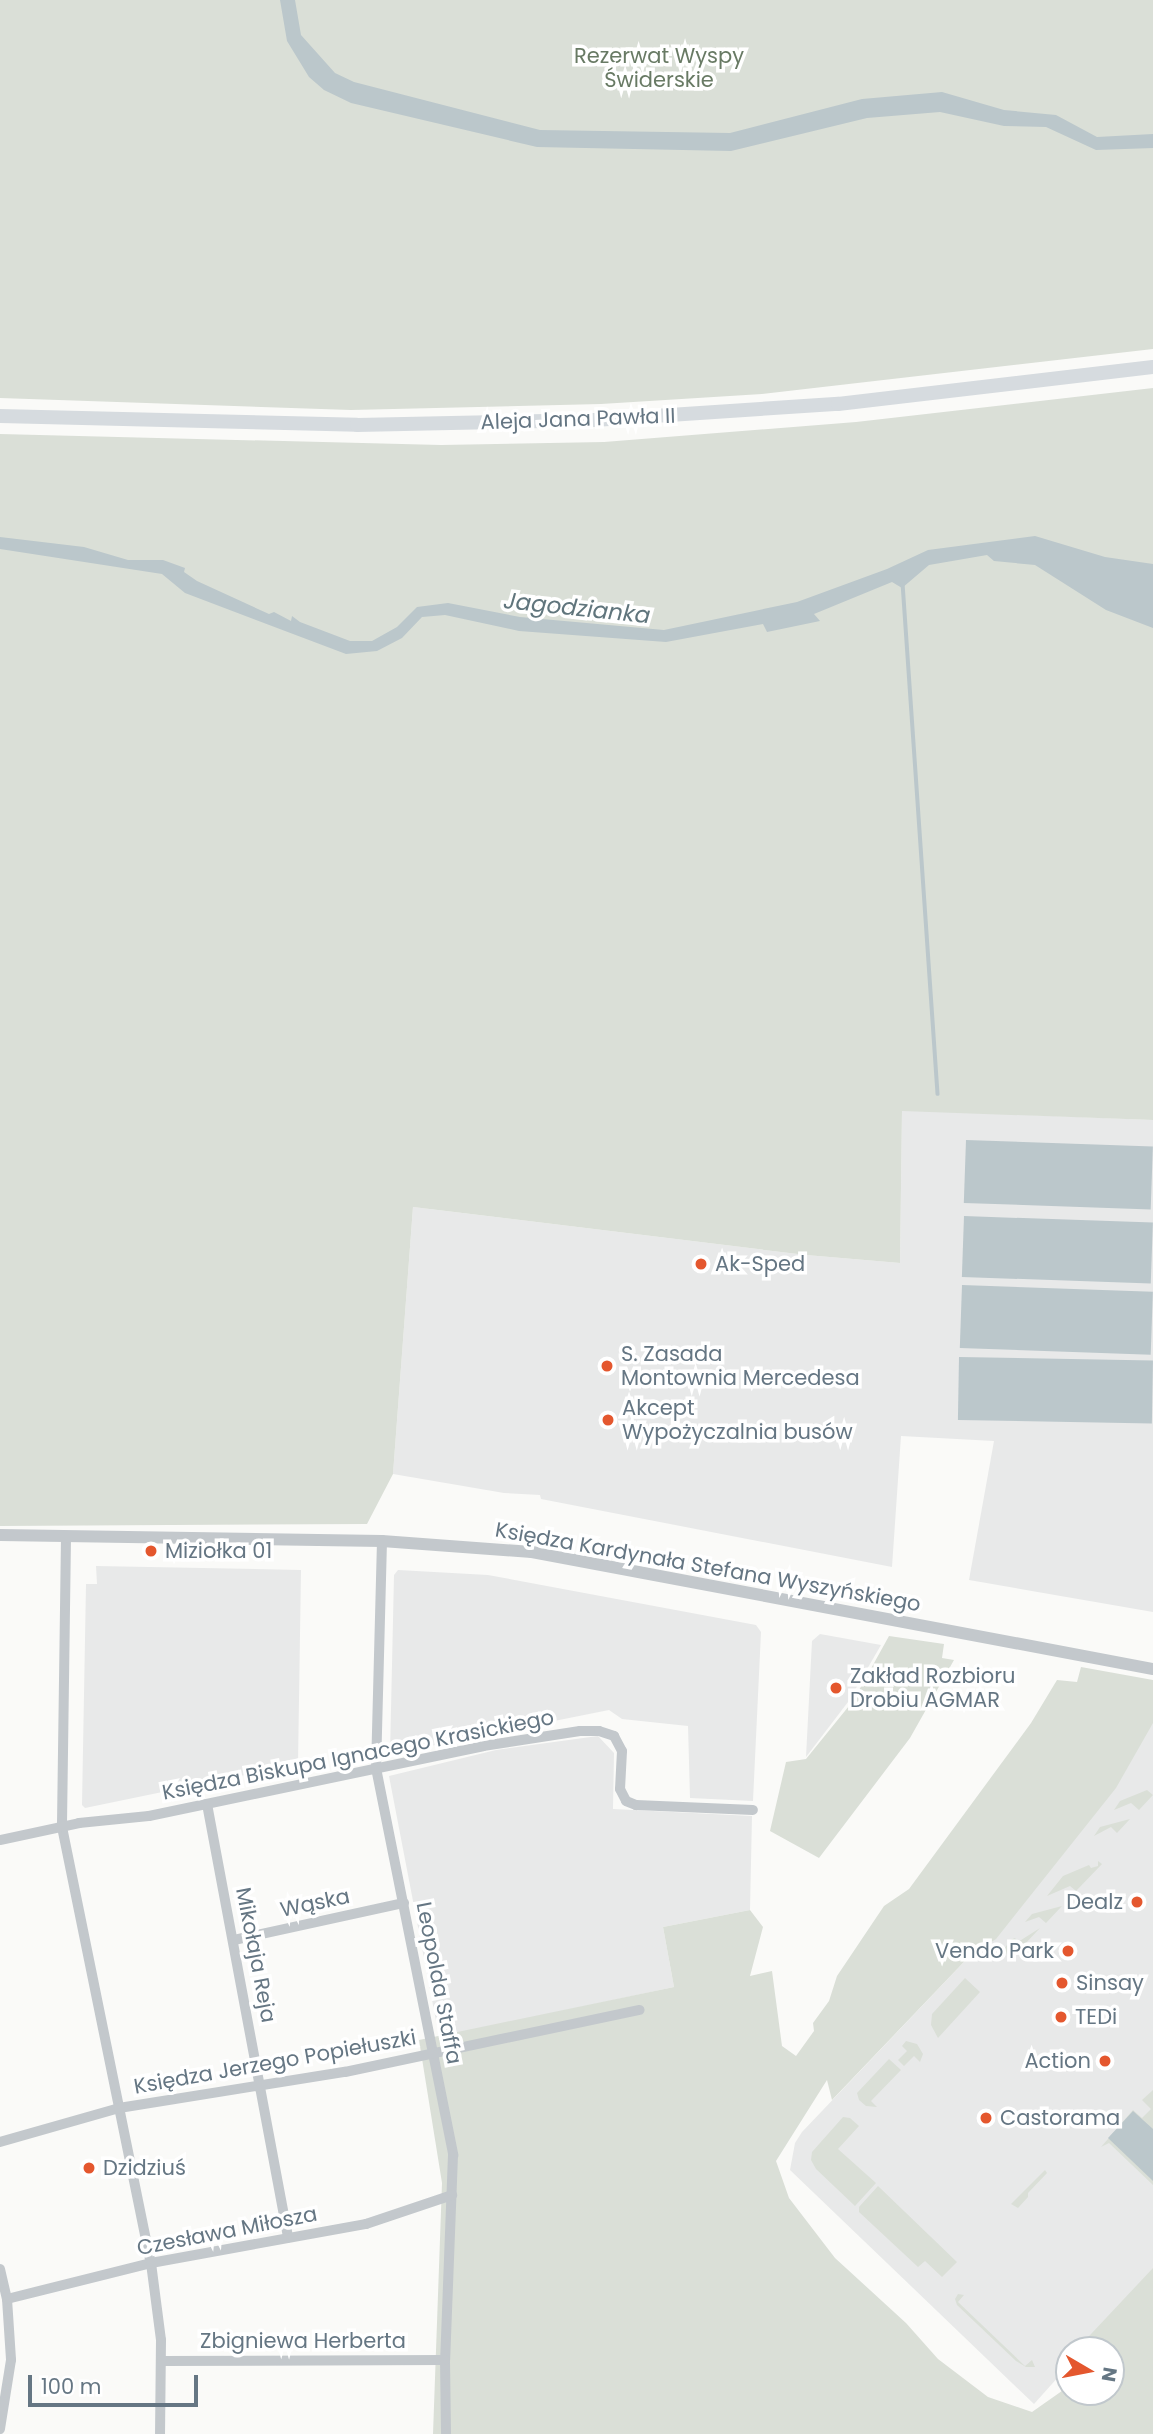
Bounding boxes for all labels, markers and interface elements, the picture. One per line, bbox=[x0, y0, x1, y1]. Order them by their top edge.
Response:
park label: Rezerwat Wyspy Świderskie bbox=[574, 43, 744, 93]
street label: Aleja Jana Pawła II bbox=[480, 403, 676, 435]
water label: Jagodzianka bbox=[502, 587, 652, 629]
place label: Ak-Sped bbox=[715, 1251, 805, 1277]
marker: Ak-Sped bbox=[693, 1256, 709, 1272]
place label: S. Zasada Montownia Mercedesa bbox=[621, 1341, 860, 1391]
marker: S. Zasada Montownia Mercedesa bbox=[599, 1358, 615, 1374]
place label: Akcept Wypożyczalnia busów bbox=[622, 1395, 853, 1445]
marker: Akcept Wypożyczalnia busów bbox=[600, 1412, 616, 1428]
street label: Księdza Kardynała Stefana Wyszyńskiego bbox=[493, 1517, 923, 1617]
place label: Miziołka 01 bbox=[165, 1538, 272, 1564]
marker: Miziołka 01 bbox=[143, 1543, 159, 1559]
place label: Zakład Rozbioru Drobiu AGMAR bbox=[850, 1663, 1015, 1713]
marker: Zakład Rozbioru Drobiu AGMAR bbox=[828, 1680, 844, 1696]
street label: Księdza Biskupa Ignacego Krasickiego bbox=[160, 1705, 556, 1805]
street label: Wąska bbox=[278, 1883, 352, 1923]
street label: Mikołaja Reja bbox=[231, 1885, 281, 2025]
place label: Dealz bbox=[1066, 1889, 1123, 1915]
marker: Dealz bbox=[1129, 1894, 1145, 1910]
street label: Leopolda Staffa bbox=[411, 1900, 467, 2066]
place label: Vendo Park bbox=[935, 1938, 1054, 1964]
marker: Vendo Park bbox=[1060, 1943, 1076, 1959]
place label: Sinsay bbox=[1076, 1970, 1144, 1996]
marker: Sinsay bbox=[1054, 1975, 1070, 1991]
place label: TEDi bbox=[1075, 2004, 1117, 2030]
marker: TEDi bbox=[1053, 2009, 1069, 2025]
street label: Księdza Jerzego Popiełuszki bbox=[132, 2025, 418, 2099]
place label: Action bbox=[1024, 2048, 1091, 2074]
marker: Action bbox=[1097, 2053, 1113, 2069]
place label: Castorama bbox=[1000, 2105, 1120, 2131]
marker: Castorama bbox=[978, 2110, 994, 2126]
place label: Dzidziuś bbox=[103, 2155, 186, 2181]
marker: Dzidziuś bbox=[81, 2160, 97, 2176]
street label: Czesława Miłosza bbox=[135, 2201, 319, 2261]
street label: Zbigniewa Herberta bbox=[200, 2328, 406, 2354]
north arrow bbox=[1055, 2336, 1125, 2406]
scale bar bbox=[32, 2360, 201, 2404]
text: N bbox=[1095, 2365, 1124, 2384]
text: 100 m bbox=[41, 2372, 101, 2401]

